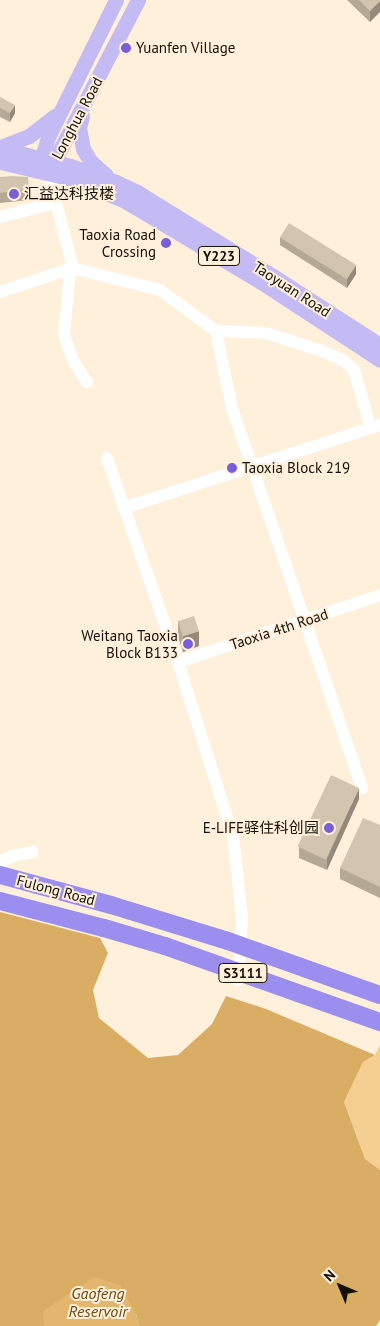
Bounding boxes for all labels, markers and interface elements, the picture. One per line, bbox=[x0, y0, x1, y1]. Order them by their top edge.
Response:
place label: Yuanfen Village bbox=[136, 39, 236, 57]
marker: Yuanfen Village bbox=[120, 42, 132, 54]
street label: Longhua Road bbox=[48, 74, 106, 162]
place label: 汇益达科技楼 bbox=[24, 185, 114, 203]
marker: 汇益达科技楼 bbox=[8, 188, 20, 200]
place label: Taoxia Road Crossing bbox=[79, 225, 156, 260]
marker: Taoxia Road Crossing bbox=[160, 237, 172, 249]
road number: Y223 bbox=[198, 245, 240, 268]
street label: Taoyuan Road bbox=[250, 257, 334, 321]
place label: Taoxia Block 219 bbox=[242, 459, 351, 477]
marker: Taoxia Block 219 bbox=[226, 462, 238, 474]
street label: Taoxia 4th Road bbox=[228, 605, 330, 653]
place label: Weitang Taoxia Block B133 bbox=[81, 626, 178, 661]
marker: Weitang Taoxia Block B133 bbox=[182, 638, 194, 650]
place label: E-LIFE驿住科创园 bbox=[203, 819, 319, 837]
marker: E-LIFE驿住科创园 bbox=[323, 822, 335, 834]
street label: Fulong Road bbox=[15, 871, 97, 909]
road number: S3111 bbox=[218, 961, 268, 984]
north arrow bbox=[315, 1261, 365, 1311]
text: N bbox=[320, 1266, 339, 1285]
water label: Gaofeng Reservoir bbox=[68, 1283, 128, 1321]

